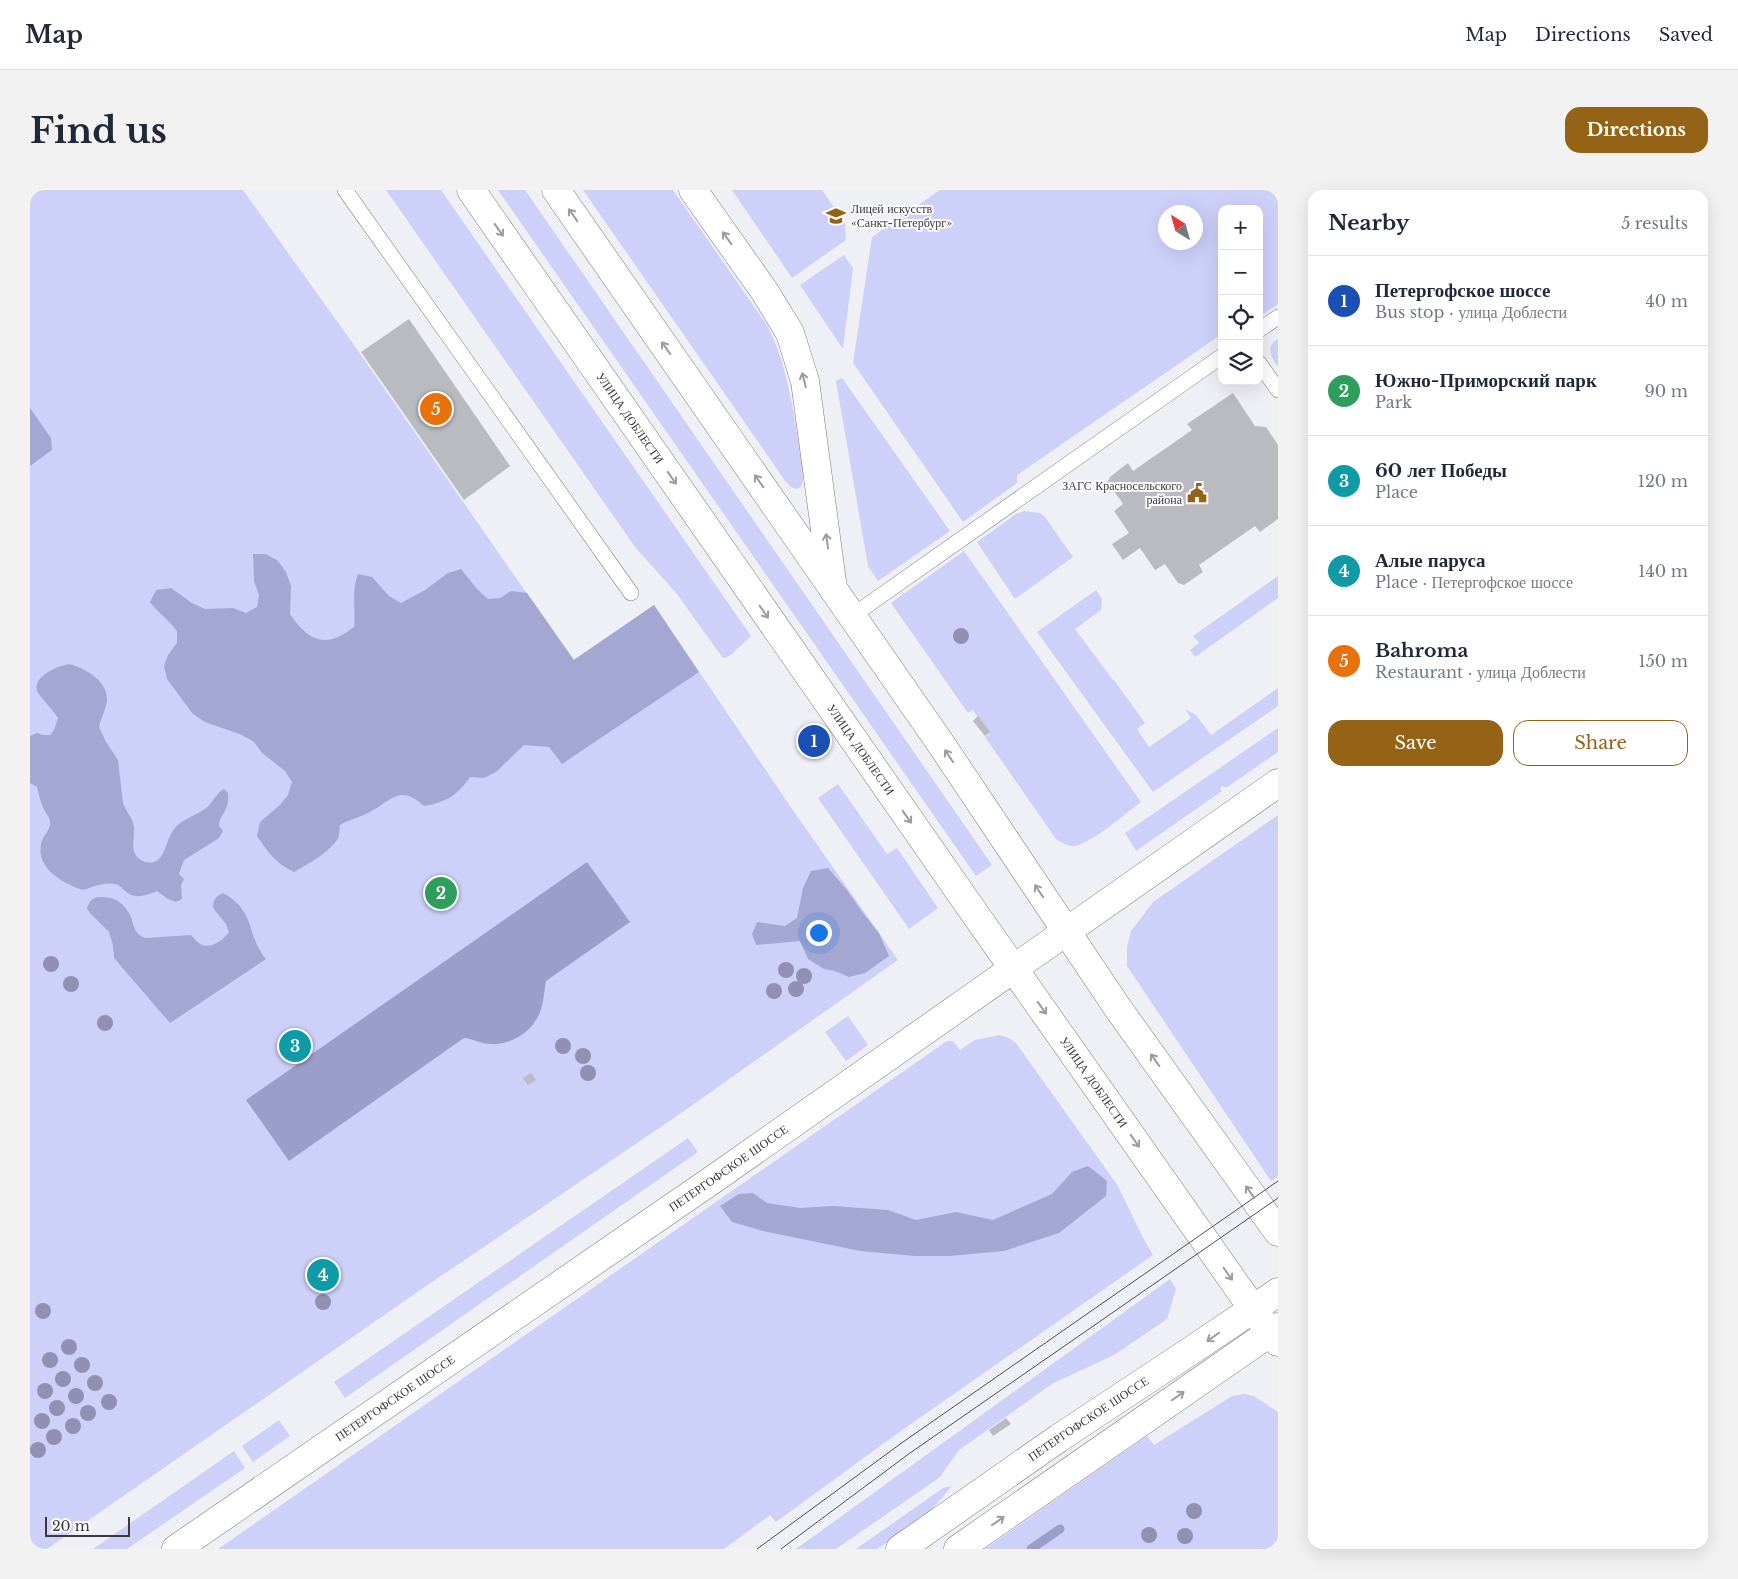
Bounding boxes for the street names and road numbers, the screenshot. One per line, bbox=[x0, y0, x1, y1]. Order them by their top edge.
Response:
street label: УЛИЦА ДОБЛЕСТИ bbox=[593, 369, 667, 467]
street label: УЛИЦА ДОБЛЕСТИ bbox=[824, 701, 898, 798]
street label: УЛИЦА ДОБЛЕСТИ bbox=[1057, 1034, 1131, 1131]
street label: ПЕТЕРГОФСКОЕ ШОССЕ bbox=[666, 1121, 791, 1215]
street label: ПЕТЕРГОФСКОЕ ШОССЕ bbox=[332, 1351, 458, 1444]
street label: ПЕТЕРГОФСКОЕ ШОССЕ bbox=[1025, 1373, 1151, 1464]

